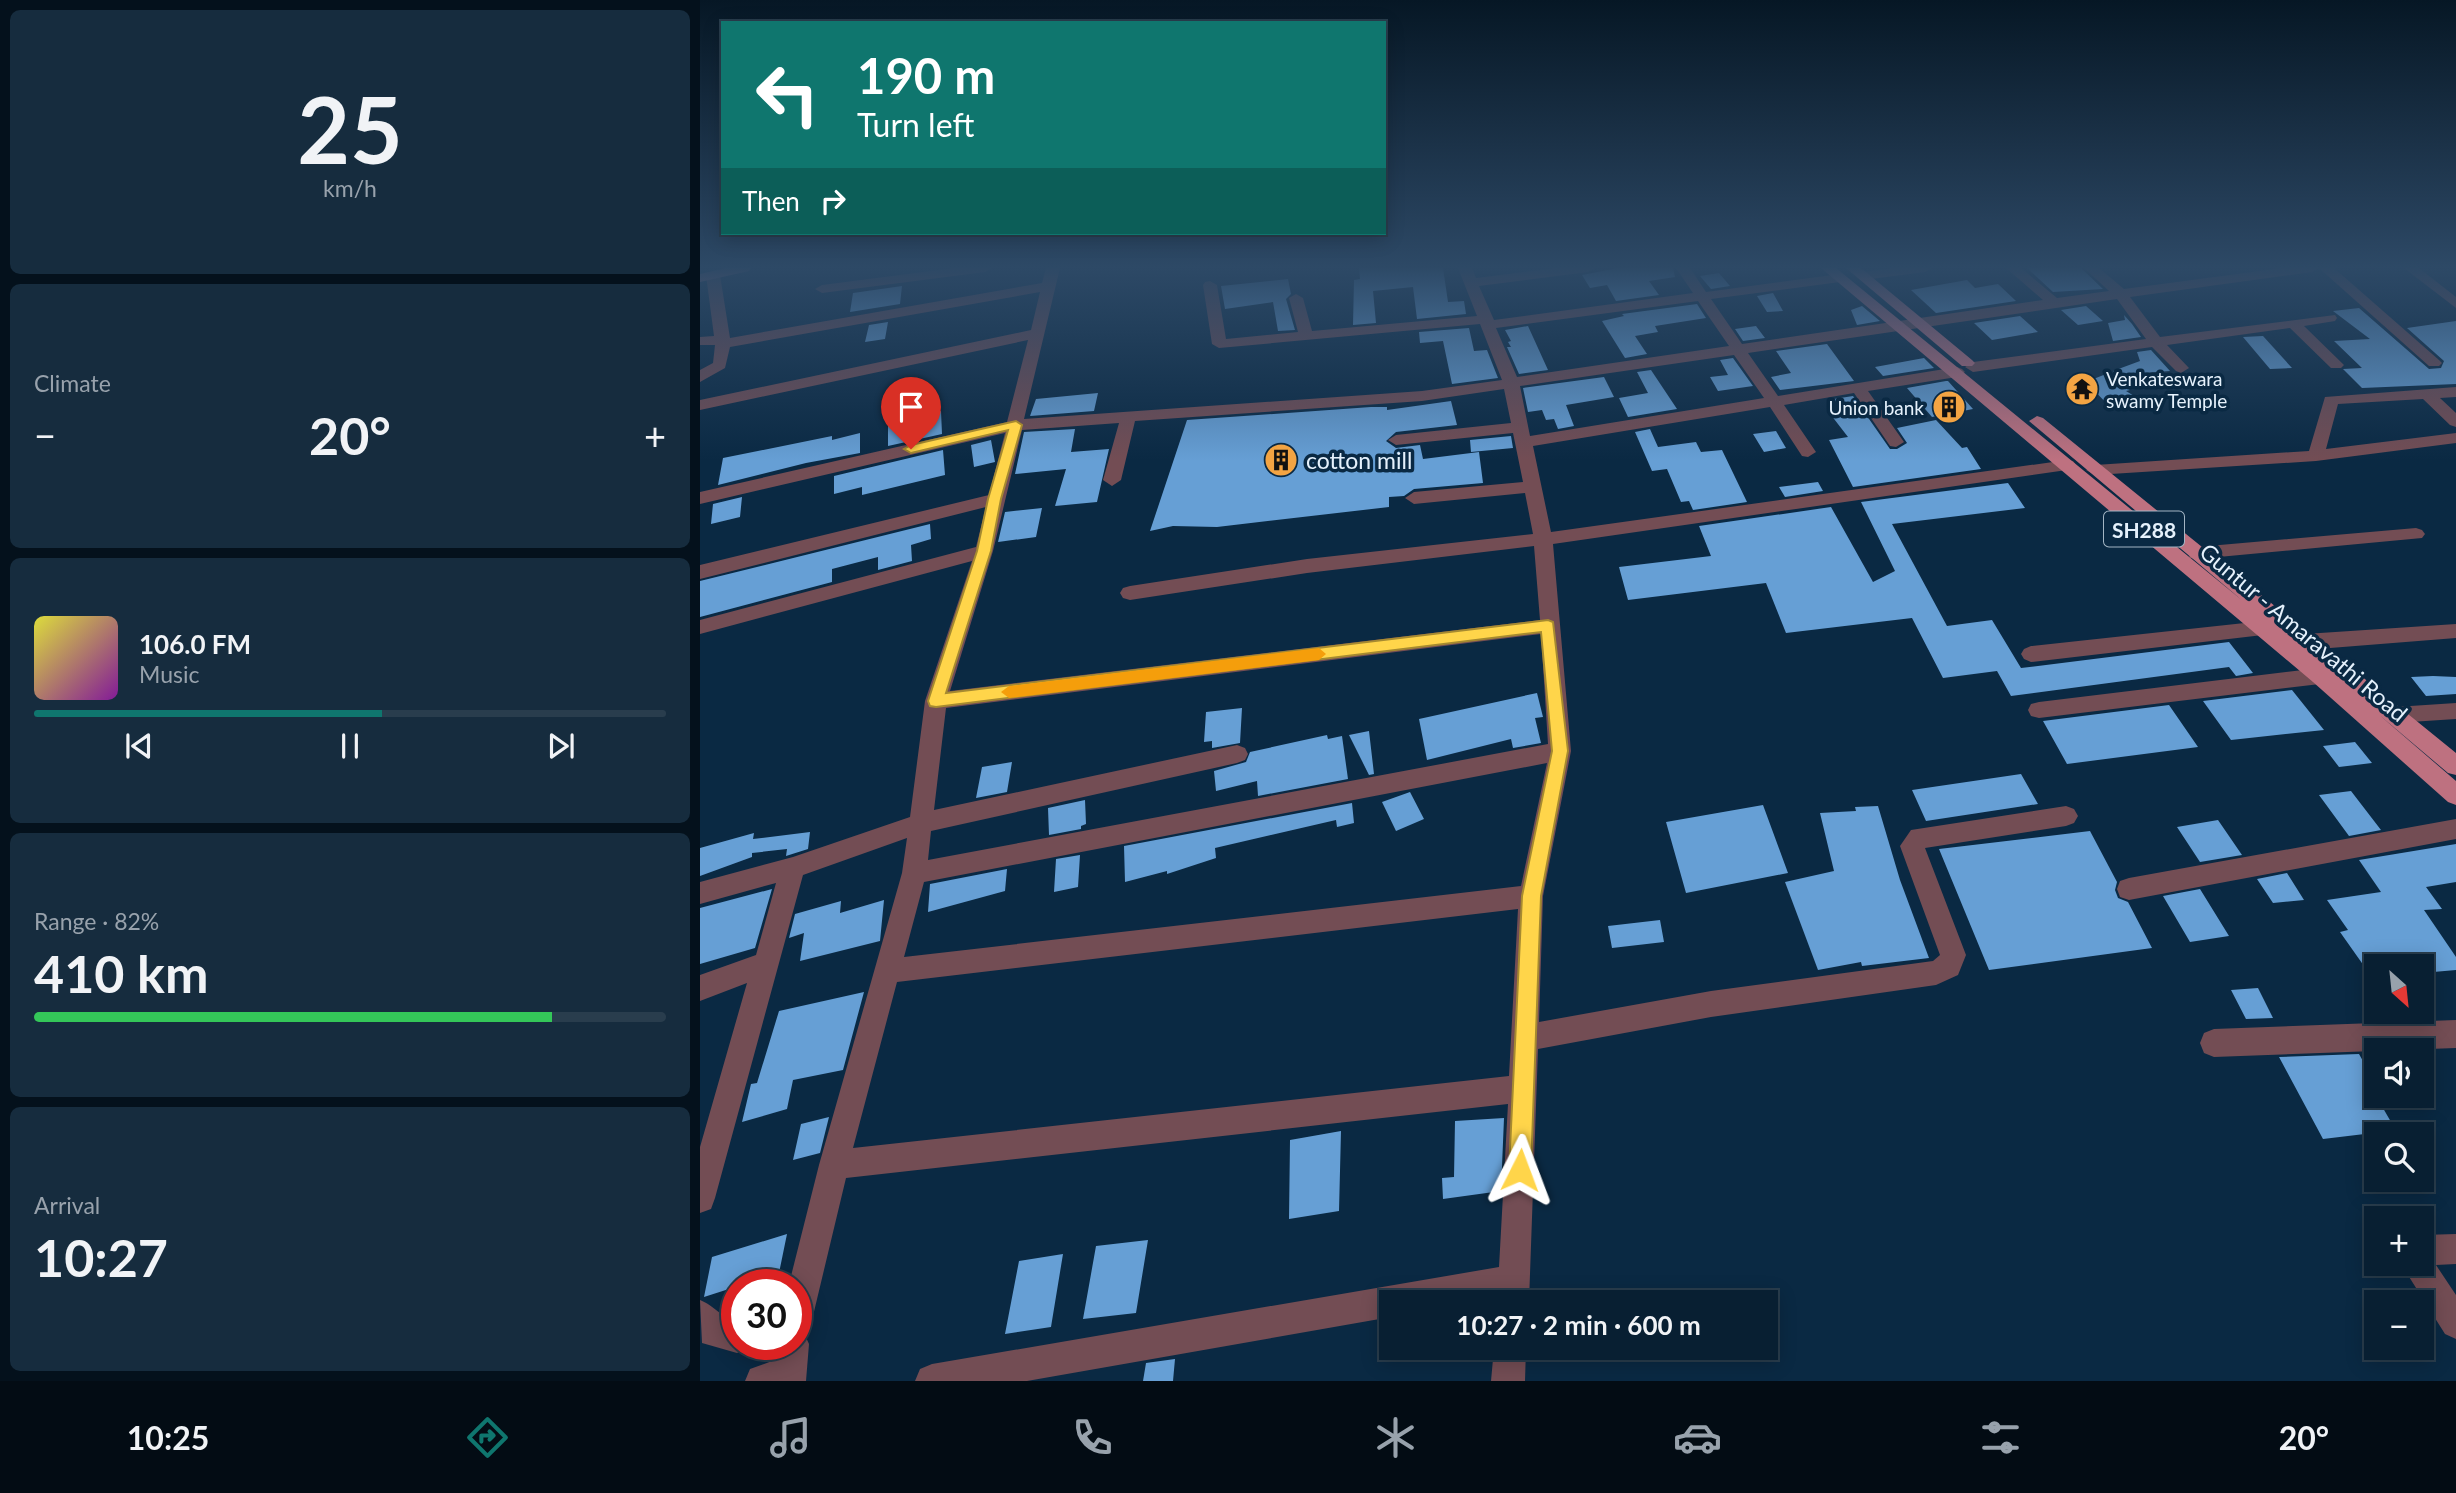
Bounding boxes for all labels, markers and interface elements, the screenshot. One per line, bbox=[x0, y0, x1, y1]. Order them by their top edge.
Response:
text: 190 m bbox=[857, 46, 995, 104]
icon: left bbox=[742, 49, 833, 140]
text: 25 bbox=[297, 74, 403, 183]
text: Turn left bbox=[857, 105, 974, 144]
text: km/h bbox=[323, 174, 377, 202]
icon: right bbox=[814, 182, 852, 220]
text: Then bbox=[742, 185, 800, 217]
place label: Venkateswara swamy Temple bbox=[2106, 367, 2227, 412]
text: Climate bbox=[34, 369, 111, 397]
temple icon: Venkateswara swamy Temple bbox=[2063, 370, 2101, 408]
pin bbox=[881, 377, 941, 449]
icon: arrive bbox=[892, 388, 930, 426]
building icon: Union bank bbox=[1930, 388, 1968, 426]
place label: Union bank bbox=[1829, 396, 1924, 419]
text: 20° bbox=[309, 404, 391, 466]
text: − bbox=[34, 412, 56, 458]
text: + bbox=[644, 412, 666, 458]
building icon: cotton mill bbox=[1262, 441, 1300, 479]
place label: cotton mill bbox=[1306, 446, 1412, 474]
road number: SH288 bbox=[2104, 512, 2184, 546]
street label: Guntur - Amaravathi Road bbox=[2195, 537, 2413, 727]
text: 106.0 FM bbox=[139, 628, 251, 660]
text: Music bbox=[139, 660, 199, 688]
icon: previous bbox=[120, 727, 158, 765]
icon: pause bbox=[331, 727, 369, 765]
icon: next bbox=[542, 727, 580, 765]
text: Range · 82% bbox=[34, 907, 159, 935]
text: 410 km bbox=[34, 942, 208, 1004]
north arrow bbox=[2364, 954, 2434, 1024]
map controls bbox=[2364, 954, 2434, 1360]
button: sound bbox=[2364, 1038, 2434, 1108]
button: search bbox=[2364, 1122, 2434, 1192]
position arrow bbox=[1483, 1133, 1557, 1207]
text: Arrival bbox=[34, 1191, 100, 1219]
button: + bbox=[2364, 1206, 2434, 1276]
text: 10:27 bbox=[34, 1226, 168, 1288]
speed limit sign: 30 bbox=[721, 1269, 812, 1360]
button: − bbox=[2364, 1290, 2434, 1360]
text: 10:27 · 2 min · 600 m bbox=[1456, 1309, 1701, 1341]
icon: directions bbox=[463, 1413, 512, 1462]
icon: music bbox=[766, 1413, 815, 1462]
icon: phone bbox=[1068, 1413, 1117, 1462]
icon: climate bbox=[1371, 1413, 1420, 1462]
icon: car bbox=[1673, 1413, 1722, 1462]
icon: filters bbox=[1976, 1413, 2025, 1462]
text: 10:25 bbox=[127, 1418, 209, 1457]
text: 20° bbox=[2279, 1418, 2329, 1457]

